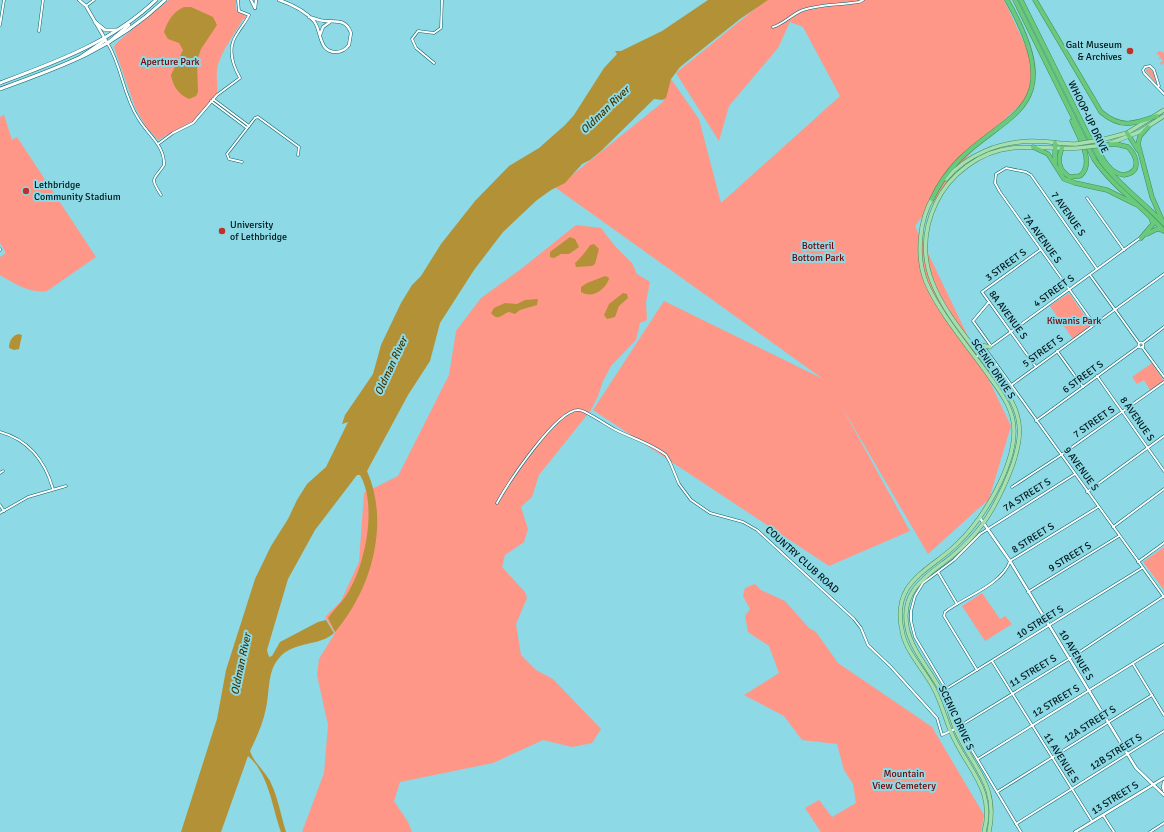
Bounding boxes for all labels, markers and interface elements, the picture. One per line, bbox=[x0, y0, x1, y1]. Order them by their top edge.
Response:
place label: Galt Museum & Archives bbox=[1066, 39, 1123, 63]
marker: Galt Museum & Archives bbox=[1125, 46, 1135, 56]
park label: Aperture Park bbox=[140, 56, 200, 68]
street label: WHOOP-UP DRIVE bbox=[1065, 79, 1111, 155]
water label: Oldman River bbox=[578, 82, 634, 137]
place label: Lethbridge Community Stadium bbox=[34, 179, 121, 203]
marker: Lethbridge Community Stadium bbox=[21, 186, 31, 196]
street label: 7 AVENUE S bbox=[1048, 189, 1088, 239]
street label: 7A AVENUE S bbox=[1020, 212, 1064, 266]
place label: University of Lethbridge bbox=[230, 219, 287, 243]
marker: University of Lethbridge bbox=[217, 226, 227, 236]
park label: Botteril Bottom Park bbox=[792, 240, 844, 264]
street label: 3 STREET S bbox=[983, 246, 1029, 284]
street label: 4 STREET S bbox=[1031, 272, 1077, 310]
street label: 8A AVENUE S bbox=[986, 288, 1030, 342]
park label: Kiwanis Park bbox=[1047, 315, 1101, 327]
street label: 5 STREET S bbox=[1020, 332, 1066, 370]
water label: Oldman River bbox=[372, 333, 411, 397]
street label: SCENIC DRIVE S bbox=[969, 337, 1018, 402]
street label: 6 STREET S bbox=[1060, 358, 1106, 396]
street label: 8 AVENUE S bbox=[1117, 394, 1157, 444]
street label: 7 STREET S bbox=[1071, 403, 1117, 441]
street label: 9 AVENUE S bbox=[1061, 445, 1101, 494]
street label: 7A STREET S bbox=[1001, 475, 1053, 514]
street label: 8 STREET S bbox=[1010, 520, 1057, 556]
street label: COUNTRY CLUB ROAD bbox=[763, 524, 841, 596]
street label: 9 STREET S bbox=[1046, 539, 1094, 574]
street label: 10 STREET S bbox=[1014, 603, 1066, 641]
street label: 10 AVENUE S bbox=[1056, 628, 1096, 683]
water label: Oldman River bbox=[228, 630, 254, 696]
street label: 11 STREET S bbox=[1007, 652, 1059, 690]
street label: 12 STREET S bbox=[1030, 682, 1082, 720]
street label: SCENIC DRIVE S bbox=[936, 684, 976, 753]
street label: 12A STREET S bbox=[1062, 703, 1119, 745]
street label: 11 AVENUE S bbox=[1041, 731, 1081, 786]
street label: 12B STREET S bbox=[1088, 731, 1145, 773]
park label: Mountain View Cemetery bbox=[872, 768, 936, 792]
street label: 13 STREET S bbox=[1089, 779, 1141, 817]

